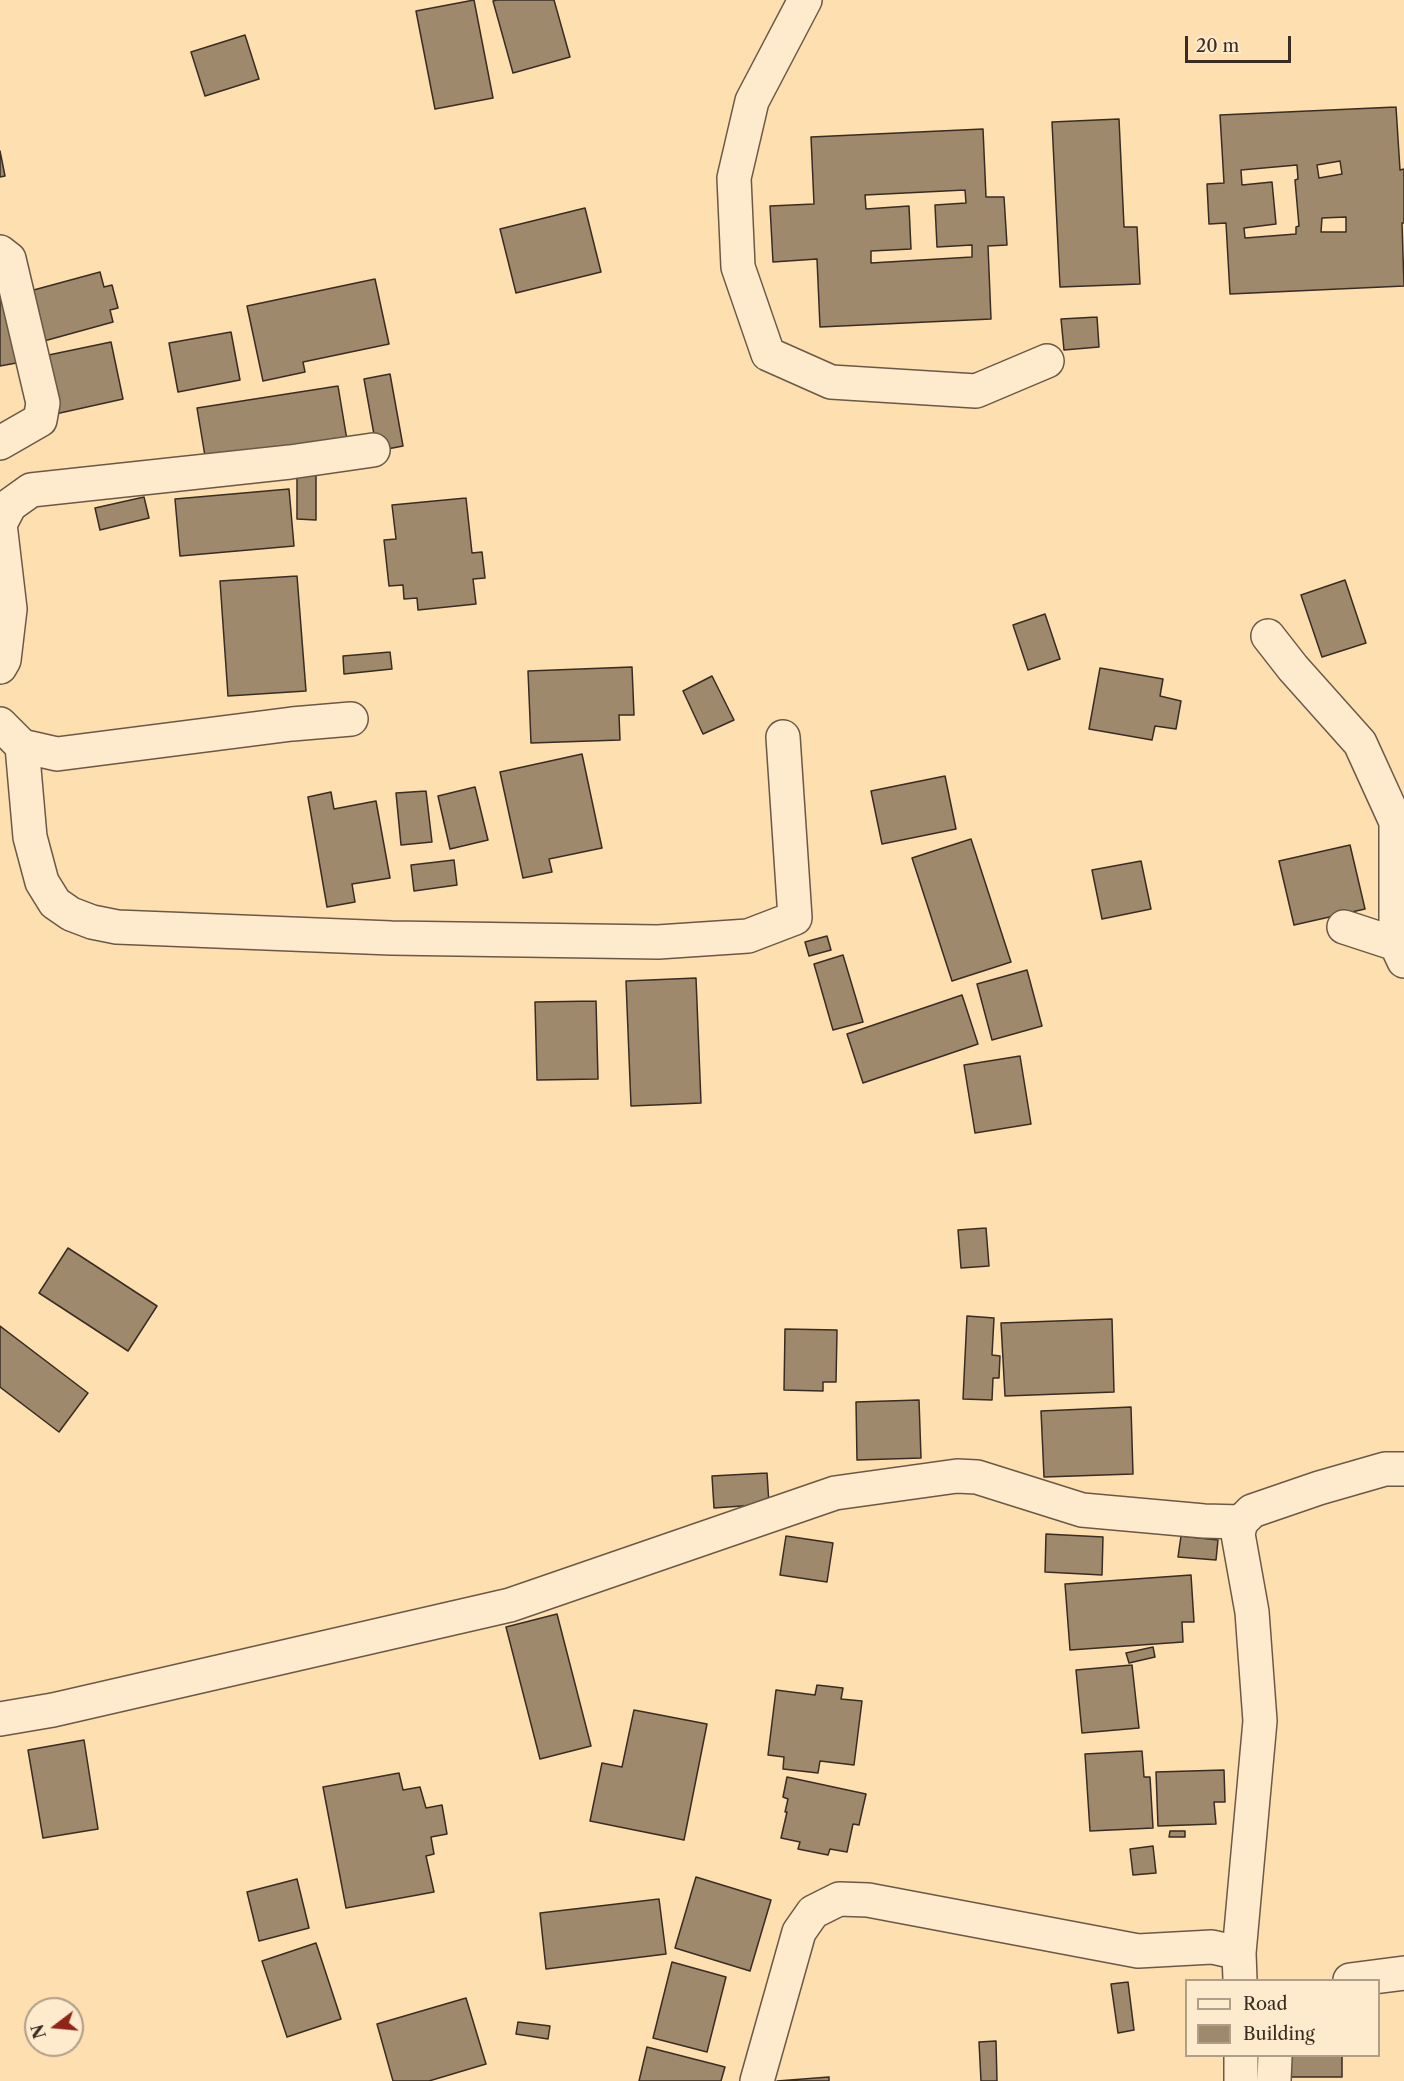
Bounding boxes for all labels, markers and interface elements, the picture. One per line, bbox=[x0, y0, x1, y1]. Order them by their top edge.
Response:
scale bar bbox=[1188, 24, 1294, 62]
text: 20 m bbox=[1196, 35, 1239, 57]
legend bbox=[1185, 1979, 1380, 2057]
text: Road bbox=[1243, 1993, 1288, 2015]
north arrow bbox=[24, 1997, 84, 2057]
text: N bbox=[27, 2022, 50, 2041]
text: Building bbox=[1243, 2023, 1315, 2045]

